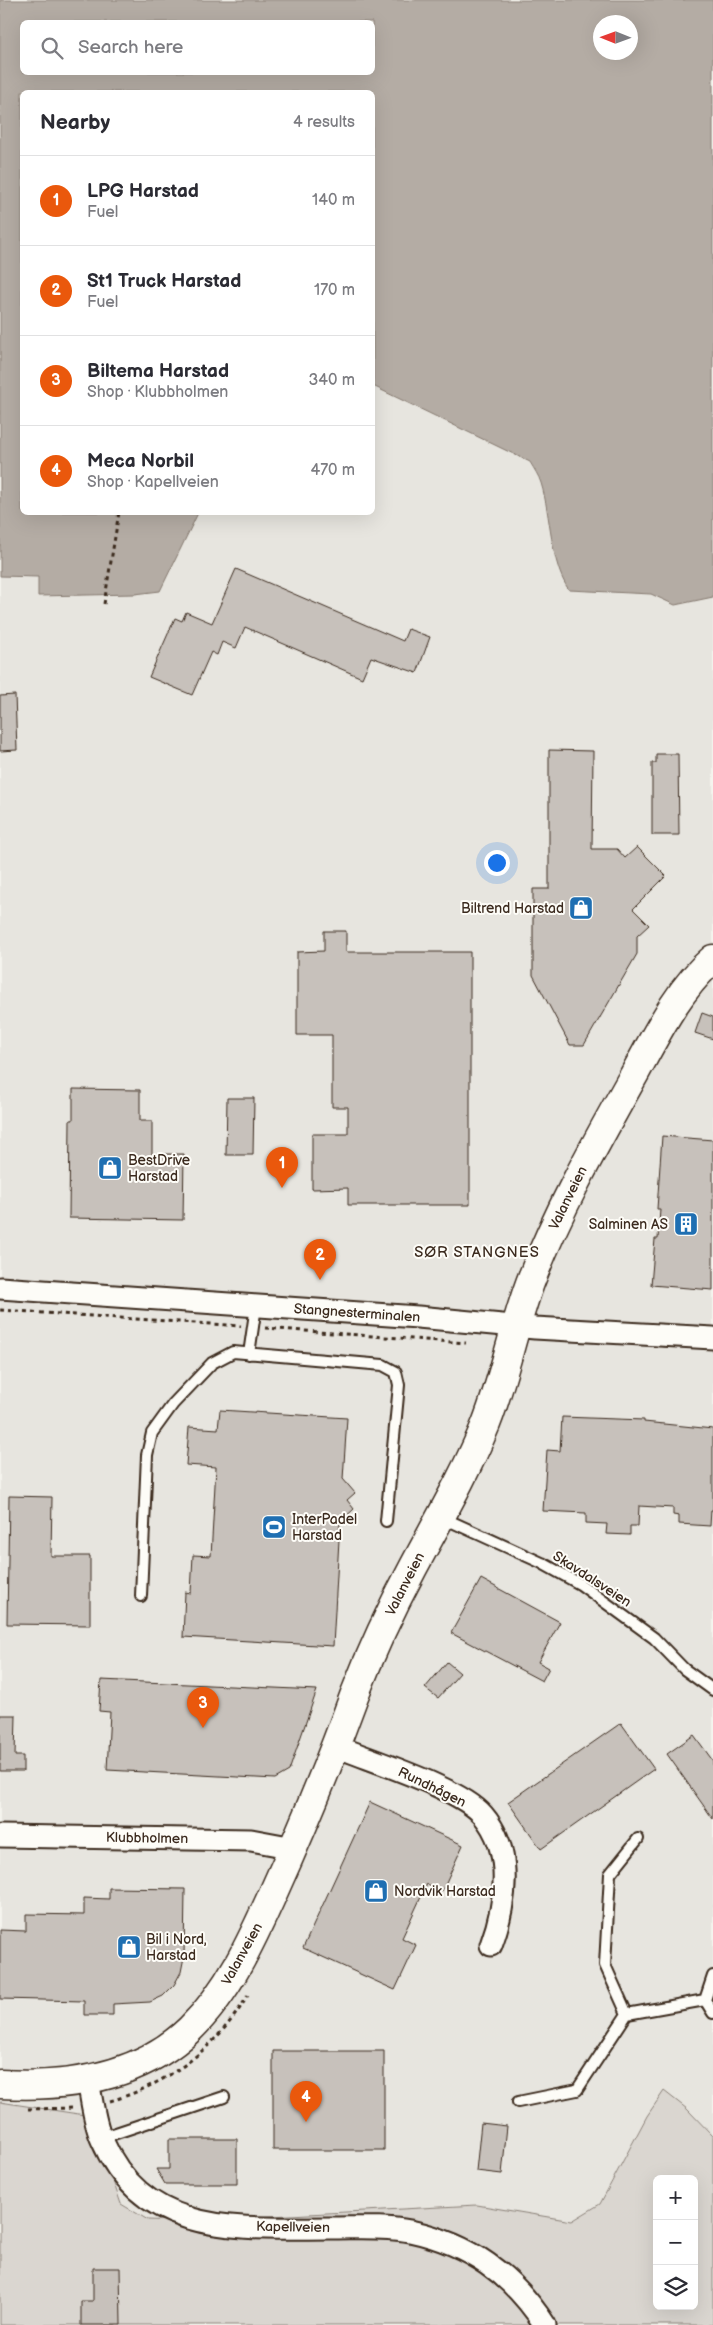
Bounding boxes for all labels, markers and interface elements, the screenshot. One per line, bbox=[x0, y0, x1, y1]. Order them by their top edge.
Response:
north arrow bbox=[593, 15, 638, 60]
search box bbox=[20, 20, 375, 75]
icon: search bbox=[38, 34, 66, 62]
text: Search here bbox=[78, 36, 183, 59]
text: Nearby bbox=[40, 110, 110, 135]
text: 4 results bbox=[293, 113, 355, 132]
text: LPG Harstad bbox=[87, 180, 199, 203]
text: 1 bbox=[53, 191, 59, 210]
text: 140 m bbox=[312, 191, 355, 210]
text: Fuel bbox=[87, 203, 118, 222]
text: St1 Truck Harstad bbox=[87, 270, 241, 293]
text: 2 bbox=[51, 281, 61, 300]
text: 170 m bbox=[314, 281, 355, 300]
text: Fuel bbox=[87, 293, 118, 312]
text: Biltema Harstad bbox=[87, 360, 229, 383]
text: 3 bbox=[51, 371, 61, 390]
text: 340 m bbox=[308, 371, 355, 390]
text: Shop · Klubbholmen bbox=[87, 383, 228, 402]
text: Meca Norbil bbox=[87, 450, 194, 473]
text: 4 bbox=[51, 461, 61, 480]
text: 470 m bbox=[310, 461, 355, 480]
text: Shop · Kapellveien bbox=[87, 473, 219, 492]
your location bbox=[484, 850, 510, 876]
shop icon: Biltrend Harstad bbox=[568, 895, 594, 921]
place label: Biltrend Harstad bbox=[461, 900, 564, 917]
pin: 1 bbox=[266, 1147, 298, 1188]
place label: BestDrive Harstad bbox=[128, 1152, 190, 1185]
shop icon: BestDrive Harstad bbox=[97, 1155, 123, 1181]
street label: Valanveien bbox=[545, 1163, 591, 1233]
building icon: Salminen AS bbox=[673, 1211, 699, 1237]
place label: Salminen AS bbox=[589, 1216, 668, 1233]
pin: 2 bbox=[304, 1239, 336, 1280]
district label: SØR STANGNES bbox=[414, 1243, 540, 1262]
street label: Stangnesterminalen bbox=[293, 1300, 421, 1326]
place label: InterPadel Harstad bbox=[292, 1511, 357, 1544]
sports icon: InterPadel Harstad bbox=[261, 1514, 287, 1540]
street label: Skavdalsveien bbox=[550, 1547, 634, 1611]
street label: Valanveien bbox=[382, 1549, 428, 1618]
pin: 3 bbox=[187, 1687, 219, 1728]
street label: Rundhågen bbox=[395, 1763, 469, 1811]
street label: Klubbholmen bbox=[106, 1829, 188, 1847]
shop icon: Nordvik Harstad bbox=[363, 1878, 389, 1904]
place label: Nordvik Harstad bbox=[394, 1883, 496, 1900]
street label: Valanveien bbox=[218, 1920, 266, 1988]
place label: Bil i Nord, Harstad bbox=[146, 1931, 207, 1964]
shop icon: Bil i Nord, Harstad bbox=[116, 1934, 142, 1960]
pin: 4 bbox=[290, 2081, 322, 2122]
map controls bbox=[653, 2175, 698, 2310]
button: + bbox=[653, 2175, 698, 2220]
street label: Kapellveien bbox=[256, 2218, 330, 2236]
button: − bbox=[653, 2220, 698, 2265]
button: layers bbox=[653, 2265, 698, 2310]

